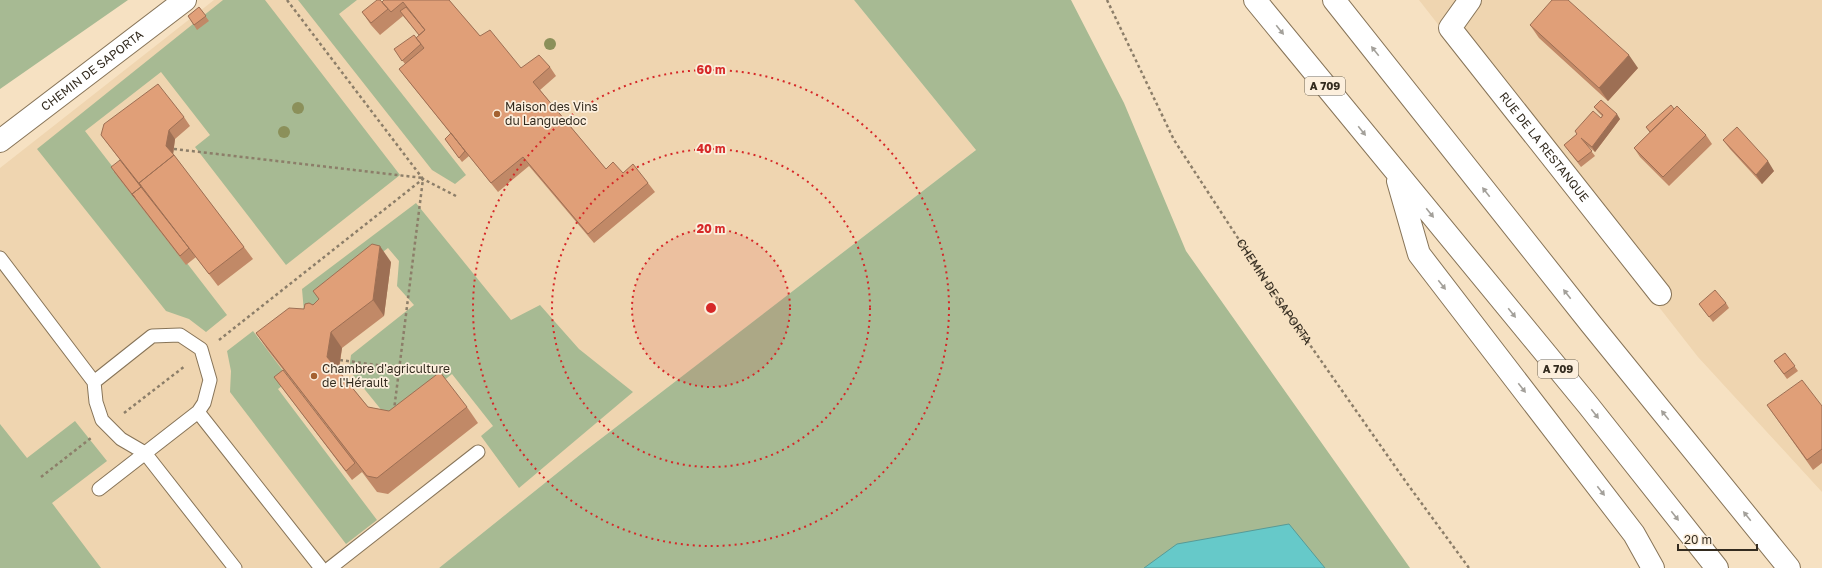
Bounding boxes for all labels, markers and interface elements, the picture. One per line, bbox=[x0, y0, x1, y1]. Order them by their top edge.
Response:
one-way arrow bbox=[1275, 25, 1284, 36]
street label: CHEMIN DE SAPORTA bbox=[38, 27, 146, 114]
one-way arrow bbox=[1371, 46, 1379, 57]
text: 60 m bbox=[697, 62, 725, 77]
road number: A 709 bbox=[1305, 77, 1345, 95]
street label: RUE DE LA RESTANQUE bbox=[1496, 89, 1592, 205]
place label: Maison des Vins du Languedoc bbox=[505, 99, 598, 128]
marker: Maison des Vins du Languedoc bbox=[492, 109, 502, 119]
one-way arrow bbox=[1358, 125, 1367, 136]
text: 40 m bbox=[697, 141, 725, 156]
one-way arrow bbox=[1482, 186, 1490, 197]
one-way arrow bbox=[1425, 208, 1434, 218]
text: 20 m bbox=[697, 221, 725, 236]
street label: CHEMIN DE SAPORTA bbox=[1233, 236, 1315, 347]
one-way arrow bbox=[1438, 280, 1447, 291]
one-way arrow bbox=[1562, 288, 1571, 299]
centre of rings bbox=[704, 301, 718, 315]
one-way arrow bbox=[1508, 308, 1517, 319]
road number: A 709 bbox=[1538, 360, 1578, 378]
place label: Chambre d'agriculture de l'Hérault bbox=[322, 361, 450, 390]
marker: Chambre d'agriculture de l'Hérault bbox=[309, 371, 319, 381]
one-way arrow bbox=[1518, 383, 1526, 394]
one-way arrow bbox=[1590, 408, 1599, 419]
one-way arrow bbox=[1660, 410, 1669, 421]
one-way arrow bbox=[1597, 486, 1605, 496]
one-way arrow bbox=[1671, 510, 1680, 521]
one-way arrow bbox=[1743, 511, 1752, 522]
scale bar bbox=[1678, 526, 1757, 552]
text: 20 m bbox=[1684, 532, 1712, 547]

